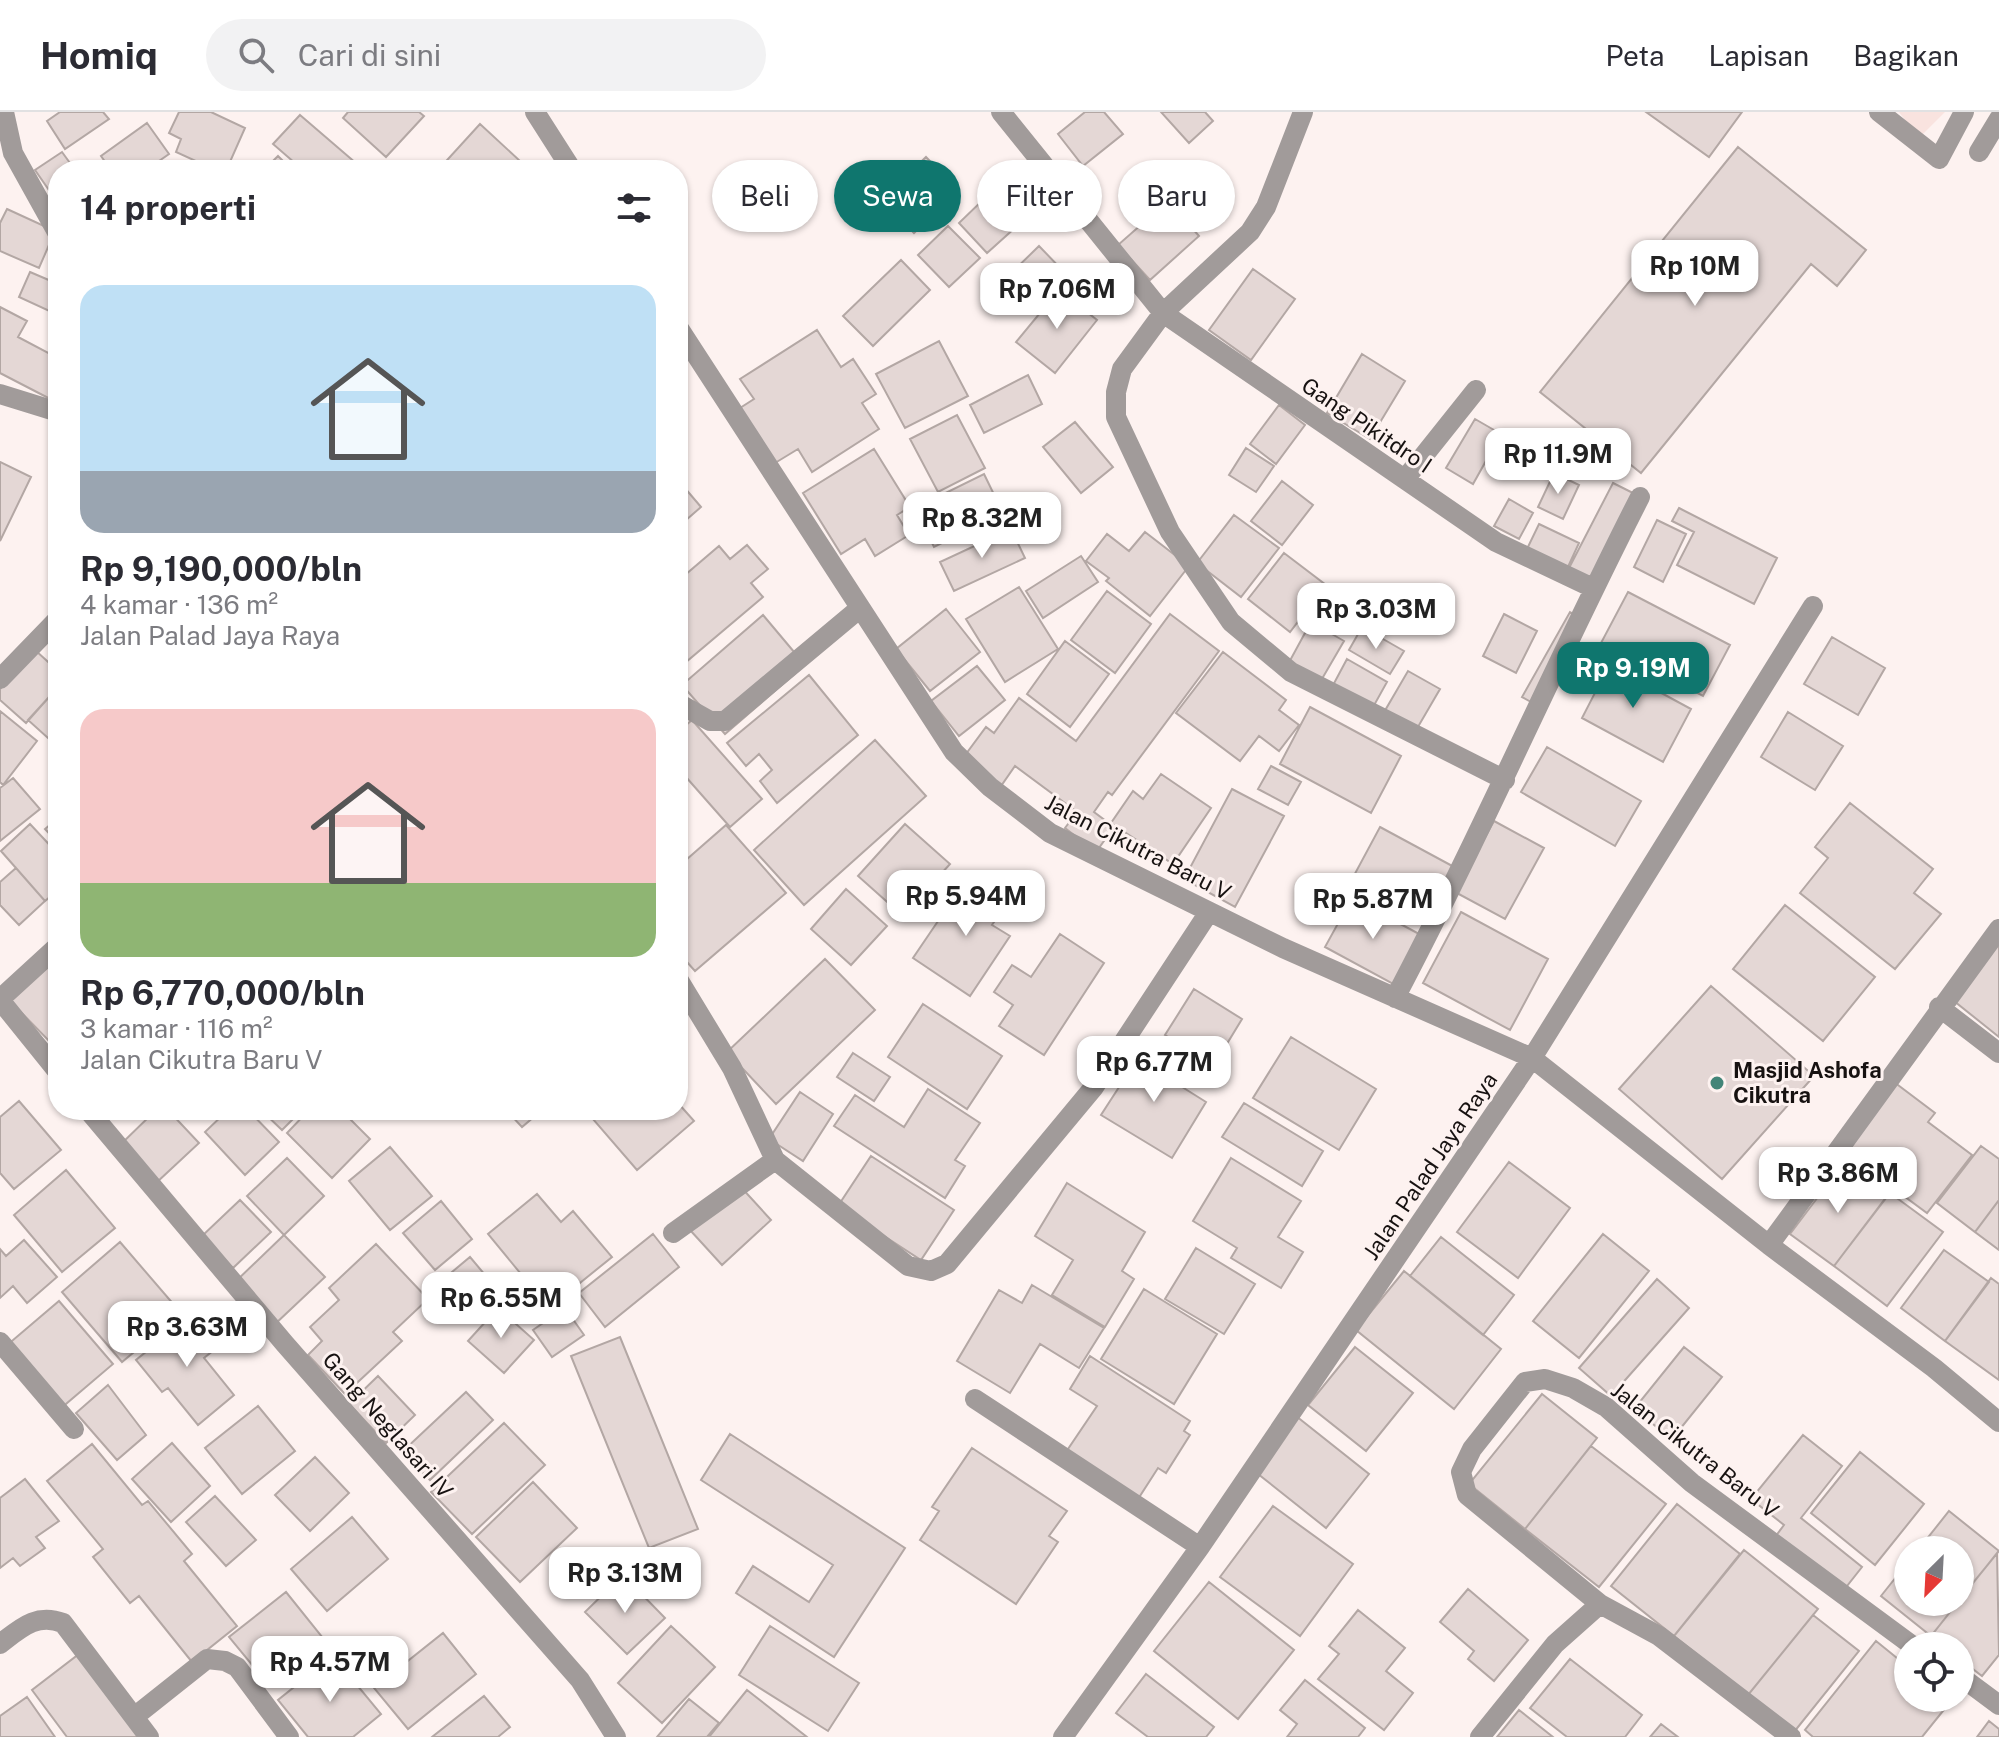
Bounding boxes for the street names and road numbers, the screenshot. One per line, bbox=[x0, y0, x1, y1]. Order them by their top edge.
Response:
street label: Gang Pikitdro I bbox=[1297, 372, 1437, 478]
street label: Jalan Cikutra Baru V bbox=[1041, 789, 1236, 905]
street label: Jalan Palad Jaya Raya bbox=[1358, 1067, 1502, 1265]
street label: Gang Neglasari IV bbox=[318, 1347, 459, 1503]
street label: Jalan Cikutra Baru V bbox=[1606, 1377, 1784, 1524]

